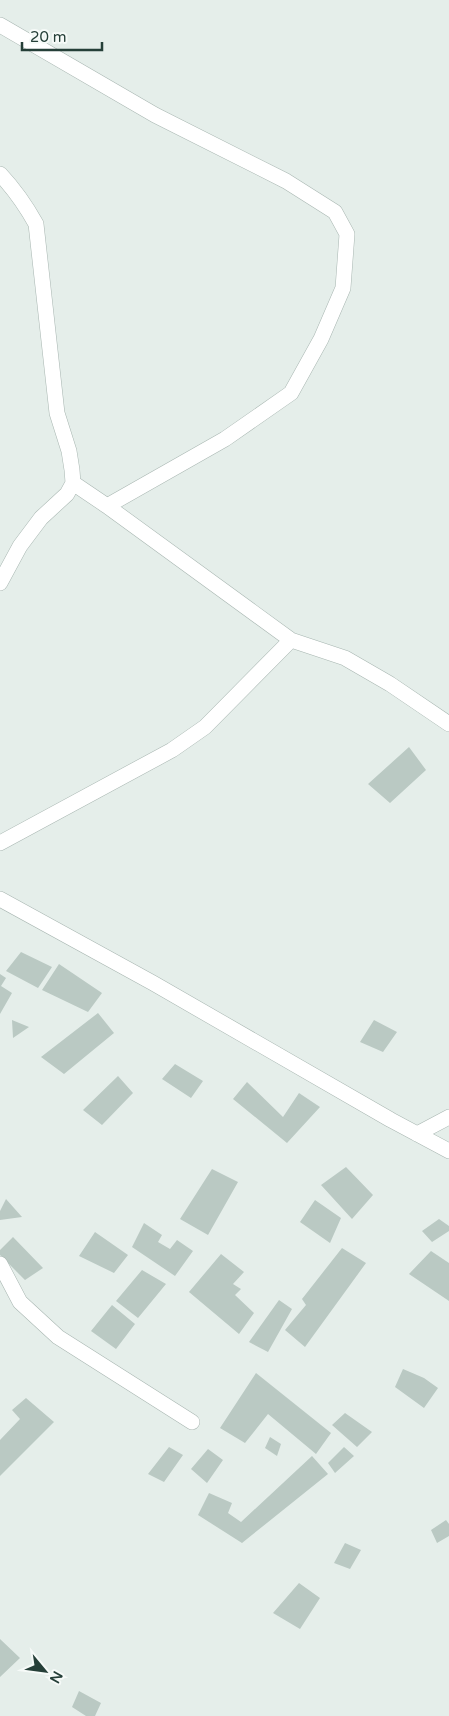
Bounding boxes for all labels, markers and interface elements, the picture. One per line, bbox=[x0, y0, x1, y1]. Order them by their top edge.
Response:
scale bar bbox=[22, 20, 102, 52]
text: 20 m bbox=[30, 28, 67, 46]
north arrow bbox=[20, 1646, 70, 1696]
text: N bbox=[46, 1668, 66, 1686]

